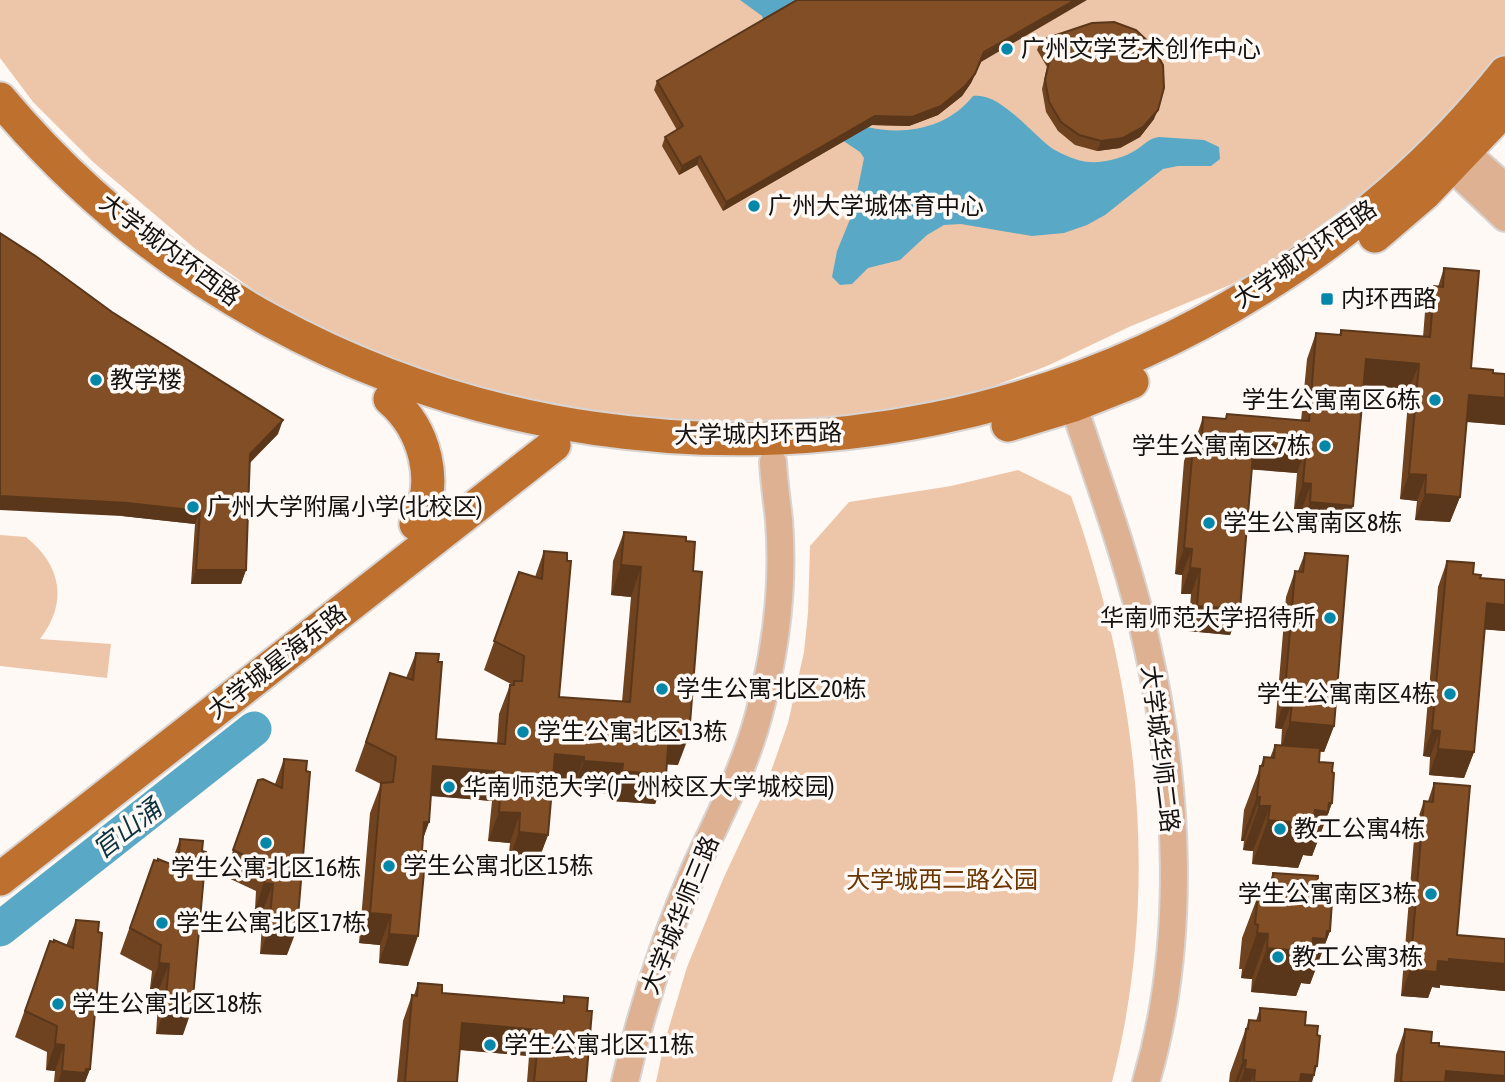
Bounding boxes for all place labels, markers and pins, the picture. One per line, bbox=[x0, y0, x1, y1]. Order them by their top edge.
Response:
place label: 广州文学艺术创作中心 bbox=[1021, 35, 1261, 62]
marker: 广州文学艺术创作中心 bbox=[999, 41, 1015, 57]
place label: 广州大学城体育中心 bbox=[768, 192, 984, 219]
marker: 广州大学城体育中心 bbox=[746, 198, 762, 214]
place label: 内环西路 bbox=[1341, 285, 1437, 312]
marker: 内环西路 bbox=[1319, 291, 1335, 307]
place label: 教学楼 bbox=[110, 366, 182, 393]
marker: 教学楼 bbox=[88, 372, 104, 388]
place label: 学生公寓南区6栋 bbox=[1242, 386, 1421, 413]
marker: 学生公寓南区6栋 bbox=[1427, 392, 1443, 408]
place label: 学生公寓南区7栋 bbox=[1132, 432, 1311, 459]
marker: 学生公寓南区7栋 bbox=[1317, 438, 1333, 454]
place label: 广州大学附属小学(北校区) bbox=[207, 493, 483, 520]
marker: 广州大学附属小学(北校区) bbox=[185, 499, 201, 515]
place label: 学生公寓南区8栋 bbox=[1223, 509, 1402, 536]
marker: 学生公寓南区8栋 bbox=[1201, 515, 1217, 531]
place label: 华南师范大学招待所 bbox=[1100, 604, 1316, 631]
marker: 华南师范大学招待所 bbox=[1322, 610, 1338, 626]
place label: 学生公寓北区20栋 bbox=[676, 675, 867, 702]
place label: 学生公寓南区4栋 bbox=[1257, 680, 1436, 707]
marker: 学生公寓北区20栋 bbox=[654, 681, 670, 697]
marker: 学生公寓南区4栋 bbox=[1442, 686, 1458, 702]
place label: 学生公寓北区13栋 bbox=[537, 718, 728, 745]
marker: 学生公寓北区13栋 bbox=[515, 724, 531, 740]
place label: 华南师范大学(广州校区大学城校园) bbox=[463, 773, 835, 800]
marker: 华南师范大学(广州校区大学城校园) bbox=[441, 779, 457, 795]
place label: 教工公寓4栋 bbox=[1294, 815, 1425, 842]
marker: 教工公寓4栋 bbox=[1272, 821, 1288, 837]
marker: 学生公寓北区16栋 bbox=[258, 835, 274, 851]
place label: 学生公寓北区15栋 bbox=[403, 852, 594, 879]
place label: 学生公寓北区16栋 bbox=[171, 854, 361, 881]
marker: 学生公寓北区15栋 bbox=[381, 858, 397, 874]
place label: 学生公寓南区3栋 bbox=[1238, 880, 1417, 907]
marker: 学生公寓南区3栋 bbox=[1423, 886, 1439, 902]
place label: 学生公寓北区17栋 bbox=[176, 909, 367, 936]
marker: 学生公寓北区17栋 bbox=[154, 915, 170, 931]
place label: 教工公寓3栋 bbox=[1292, 943, 1423, 970]
marker: 教工公寓3栋 bbox=[1270, 949, 1286, 965]
place label: 学生公寓北区18栋 bbox=[72, 990, 263, 1017]
marker: 学生公寓北区18栋 bbox=[50, 996, 66, 1012]
place label: 学生公寓北区11栋 bbox=[504, 1031, 695, 1058]
marker: 学生公寓北区11栋 bbox=[482, 1037, 498, 1053]

